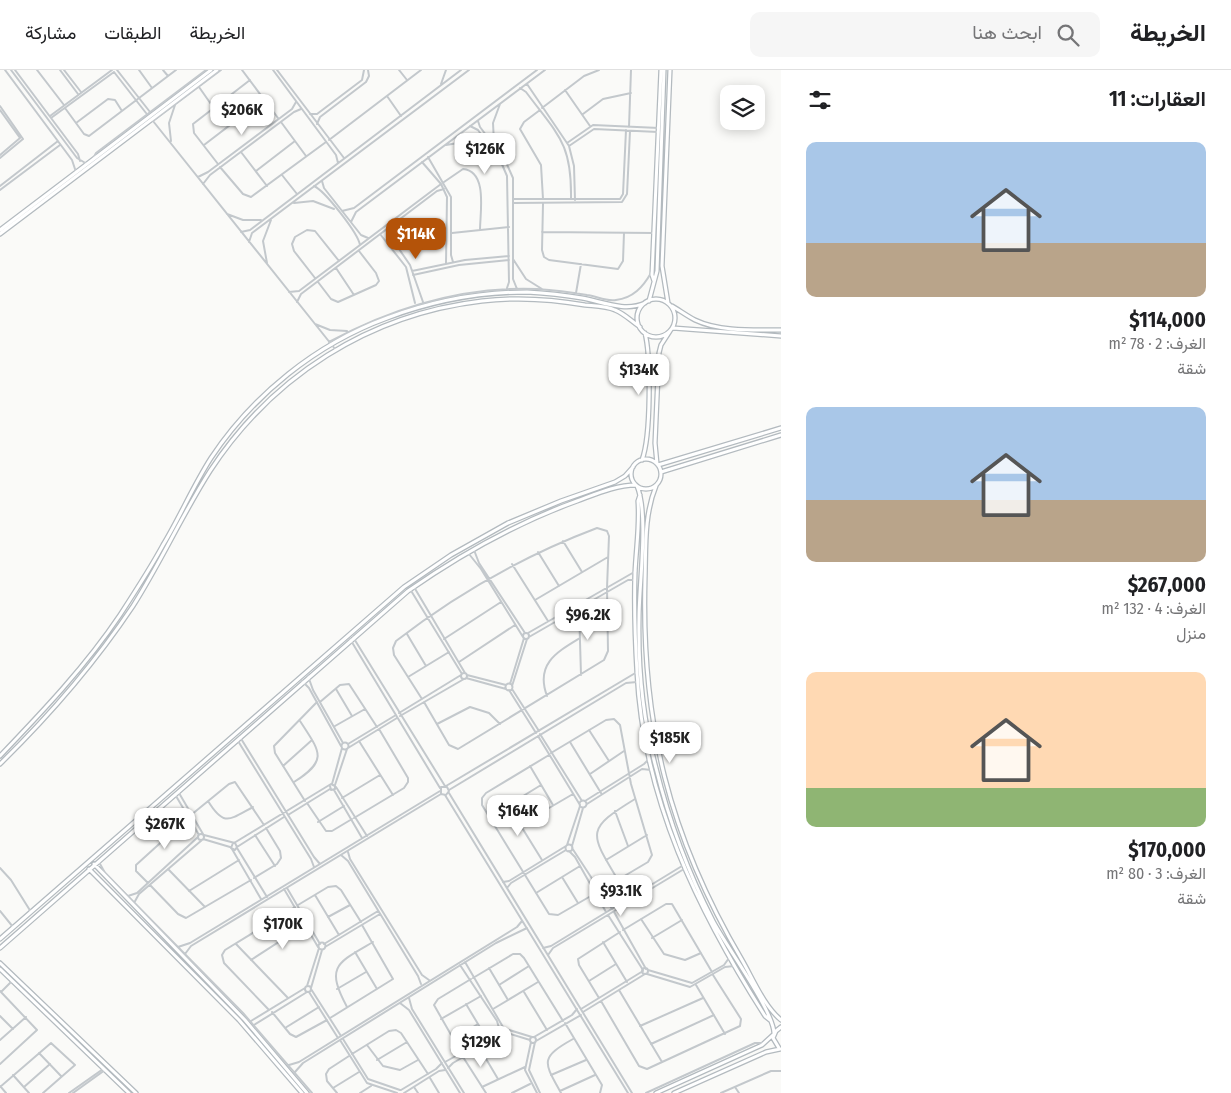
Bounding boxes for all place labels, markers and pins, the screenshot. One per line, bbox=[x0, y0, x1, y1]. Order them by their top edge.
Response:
pin: $206K bbox=[207, 93, 277, 136]
pin: $126K bbox=[450, 132, 520, 175]
pin: $114K bbox=[381, 218, 451, 260]
pin: $134K bbox=[604, 354, 674, 396]
pin: $96.2K bbox=[547, 598, 629, 641]
pin: $185K bbox=[635, 722, 705, 764]
pin: $164K bbox=[483, 794, 553, 837]
pin: $267K bbox=[130, 808, 200, 850]
pin: $93.1K bbox=[580, 874, 662, 917]
pin: $170K bbox=[248, 908, 318, 950]
pin: $129K bbox=[446, 1026, 516, 1068]

